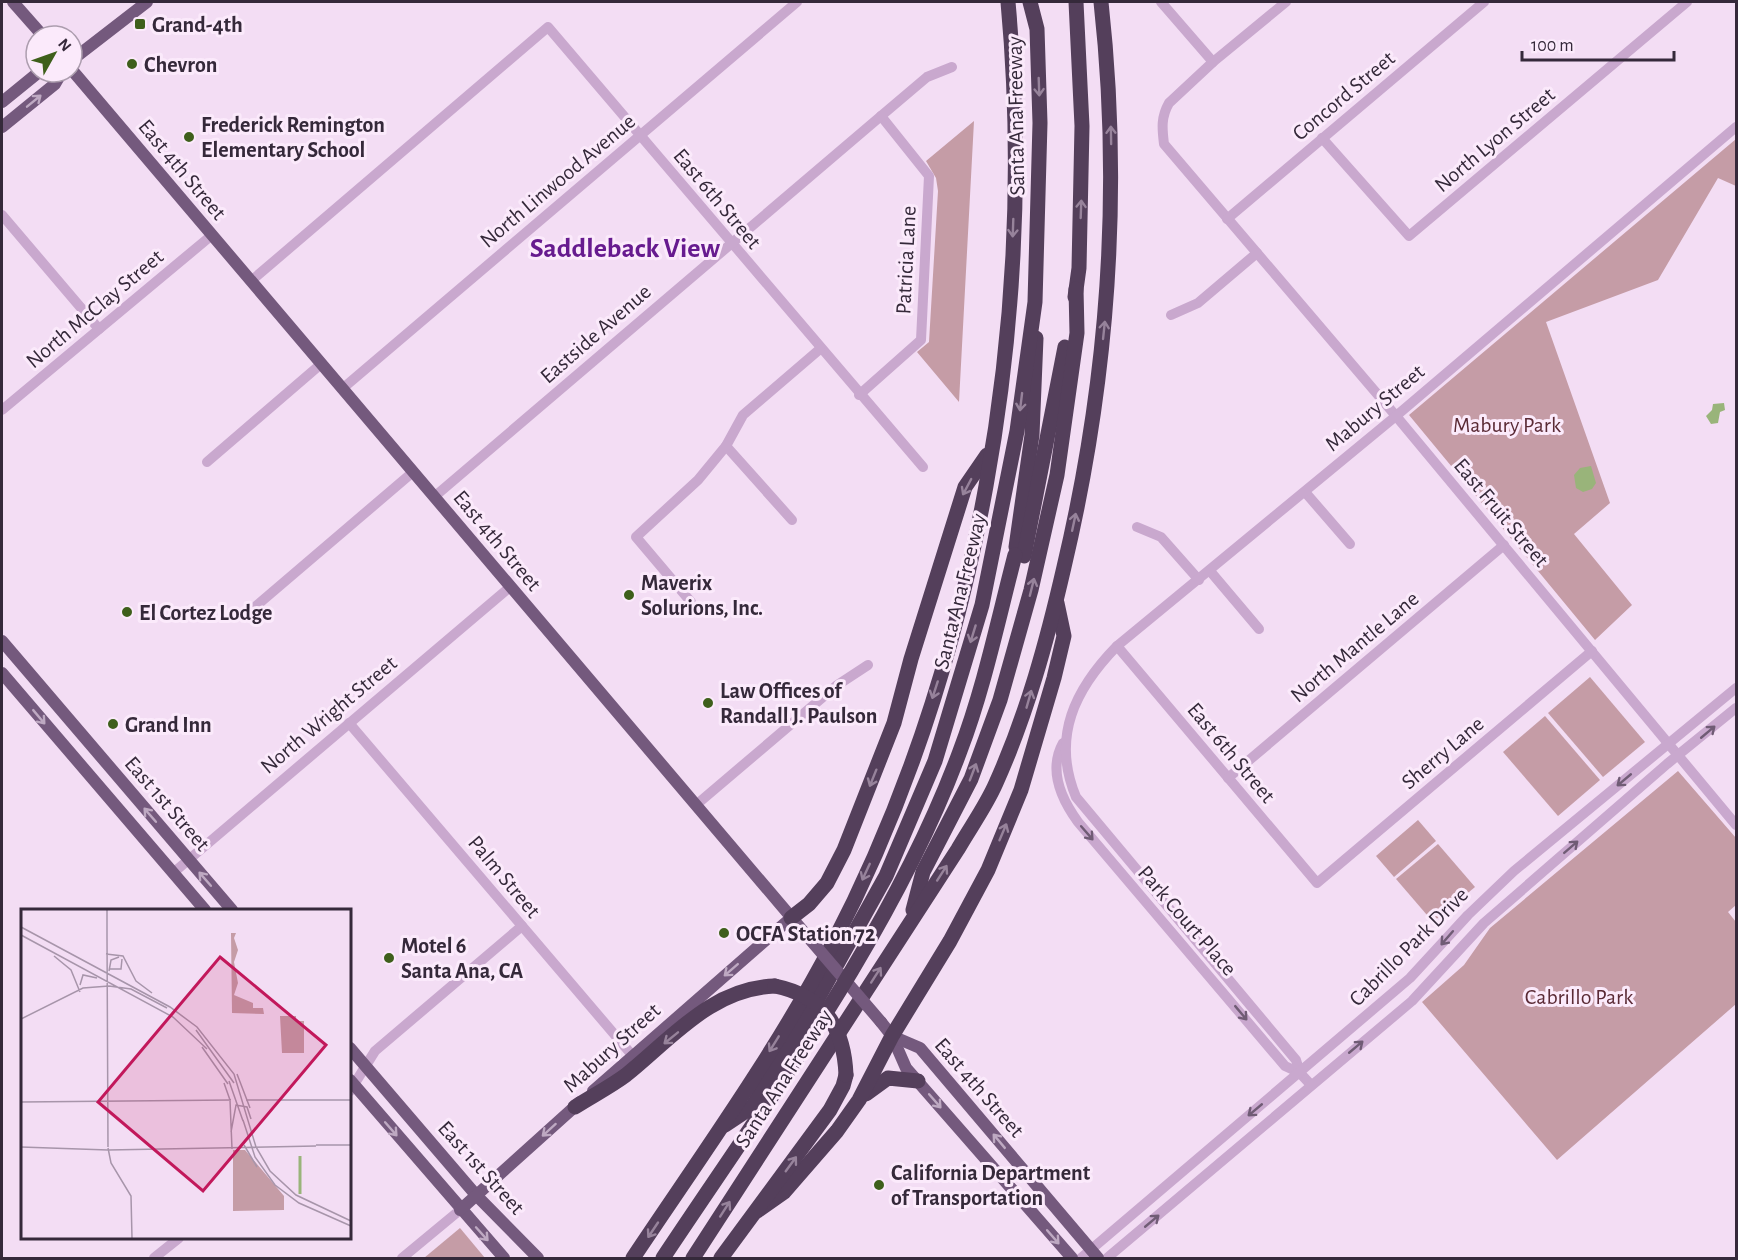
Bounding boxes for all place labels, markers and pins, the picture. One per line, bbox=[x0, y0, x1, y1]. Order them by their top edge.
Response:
place label: Grand-4th bbox=[152, 14, 243, 36]
marker: Grand-4th bbox=[133, 17, 147, 31]
place label: Chevron bbox=[144, 54, 217, 76]
marker: Chevron bbox=[125, 57, 139, 71]
place label: Frederick Remington Elementary School bbox=[201, 114, 385, 162]
marker: Frederick Remington Elementary School bbox=[182, 130, 196, 144]
place label: Maverix Solurions, Inc. bbox=[641, 572, 763, 619]
marker: Maverix Solurions, Inc. bbox=[622, 588, 636, 602]
place label: El Cortez Lodge bbox=[139, 602, 272, 624]
marker: El Cortez Lodge bbox=[120, 605, 134, 619]
place label: Law Offices of Randall J. Paulson bbox=[720, 680, 877, 727]
marker: Law Offices of Randall J. Paulson bbox=[701, 696, 715, 710]
place label: Grand Inn bbox=[125, 714, 212, 736]
marker: Grand Inn bbox=[106, 717, 120, 731]
place label: OCFA Station 72 bbox=[736, 923, 875, 945]
marker: OCFA Station 72 bbox=[717, 926, 731, 940]
place label: Motel 6 Santa Ana, CA bbox=[401, 935, 523, 982]
marker: Motel 6 Santa Ana, CA bbox=[382, 951, 396, 965]
place label: California Department of Transportation bbox=[891, 1162, 1091, 1209]
marker: California Department of Transportation bbox=[872, 1178, 886, 1192]

